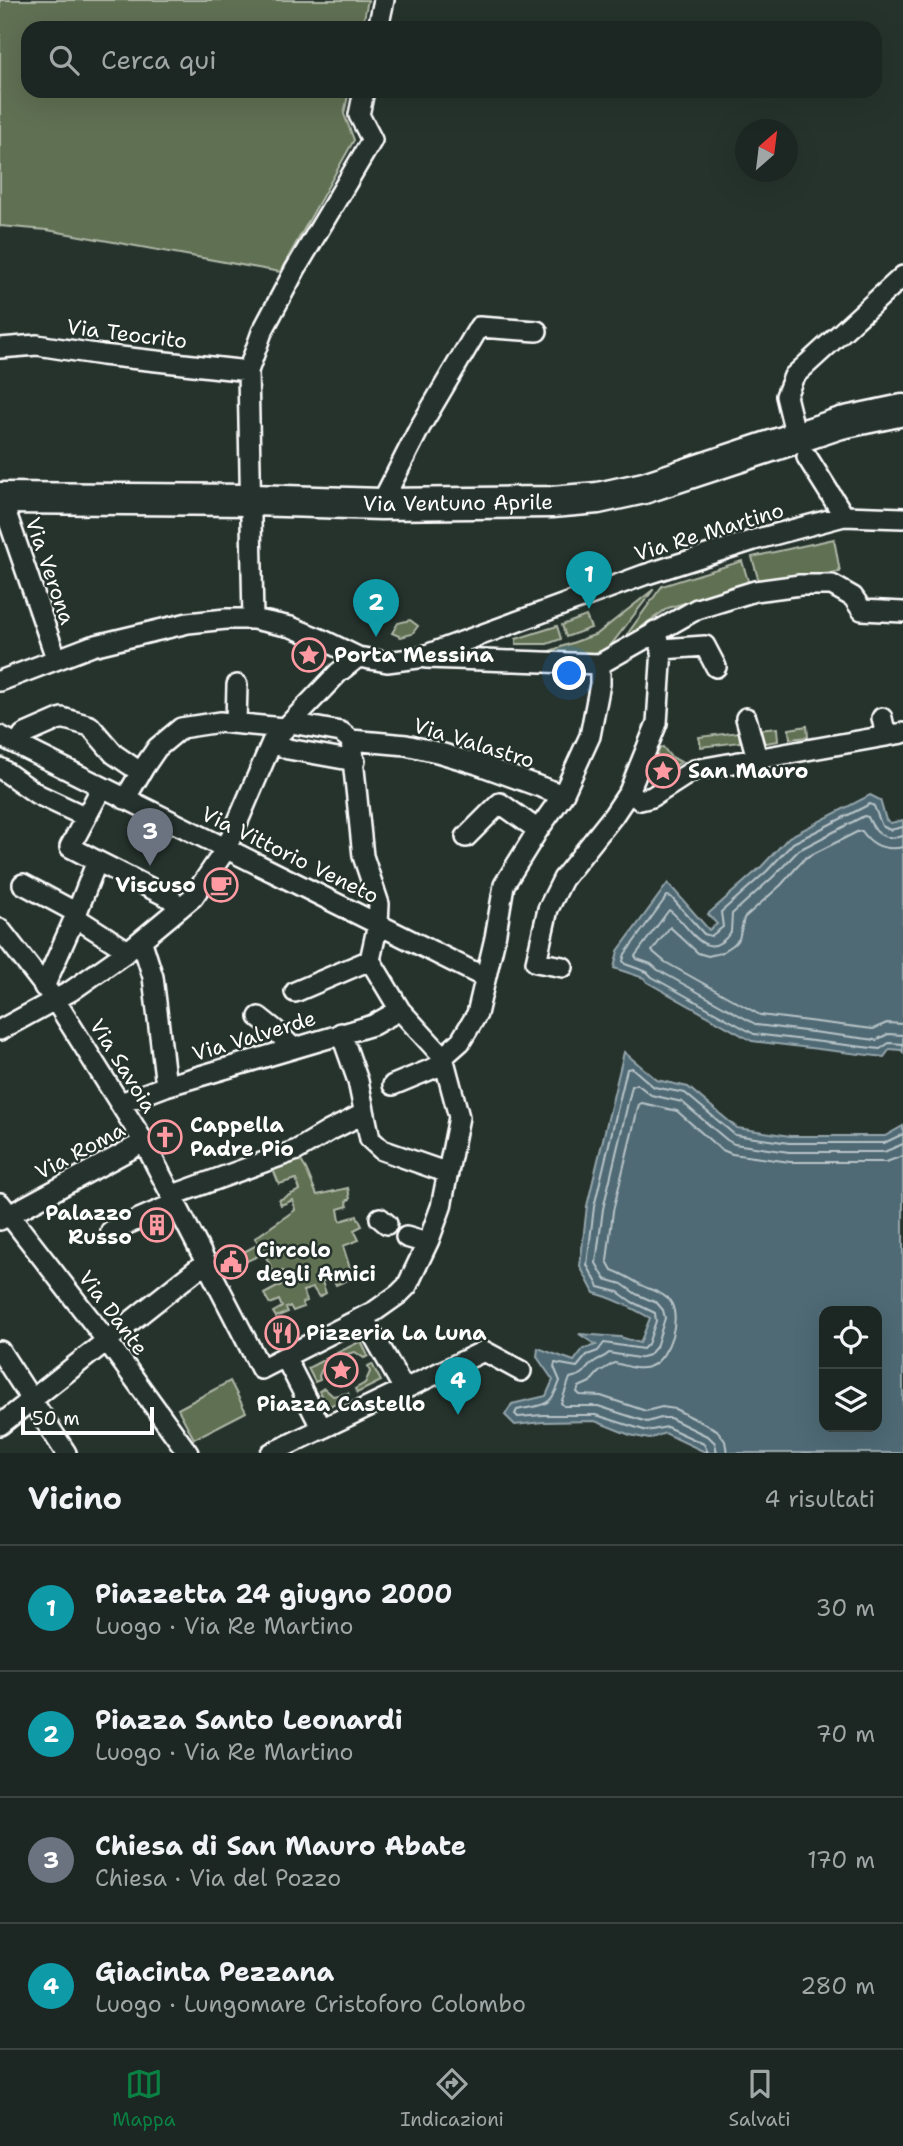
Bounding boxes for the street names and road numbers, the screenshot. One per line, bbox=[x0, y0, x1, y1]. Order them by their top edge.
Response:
street label: Via Teocrito bbox=[65, 313, 189, 355]
street label: Via Ventuno Aprile bbox=[362, 488, 553, 518]
street label: Via Re Martino bbox=[631, 496, 787, 568]
street label: Via Verona bbox=[19, 514, 81, 628]
street label: Via Valastro bbox=[410, 711, 538, 775]
street label: Via Vittorio Veneto bbox=[197, 800, 383, 910]
street label: Via Valverde bbox=[189, 1004, 319, 1068]
street label: Via Savoia bbox=[83, 1014, 163, 1118]
street label: Via Roma bbox=[30, 1116, 130, 1186]
street label: Via Dante bbox=[72, 1265, 154, 1361]

